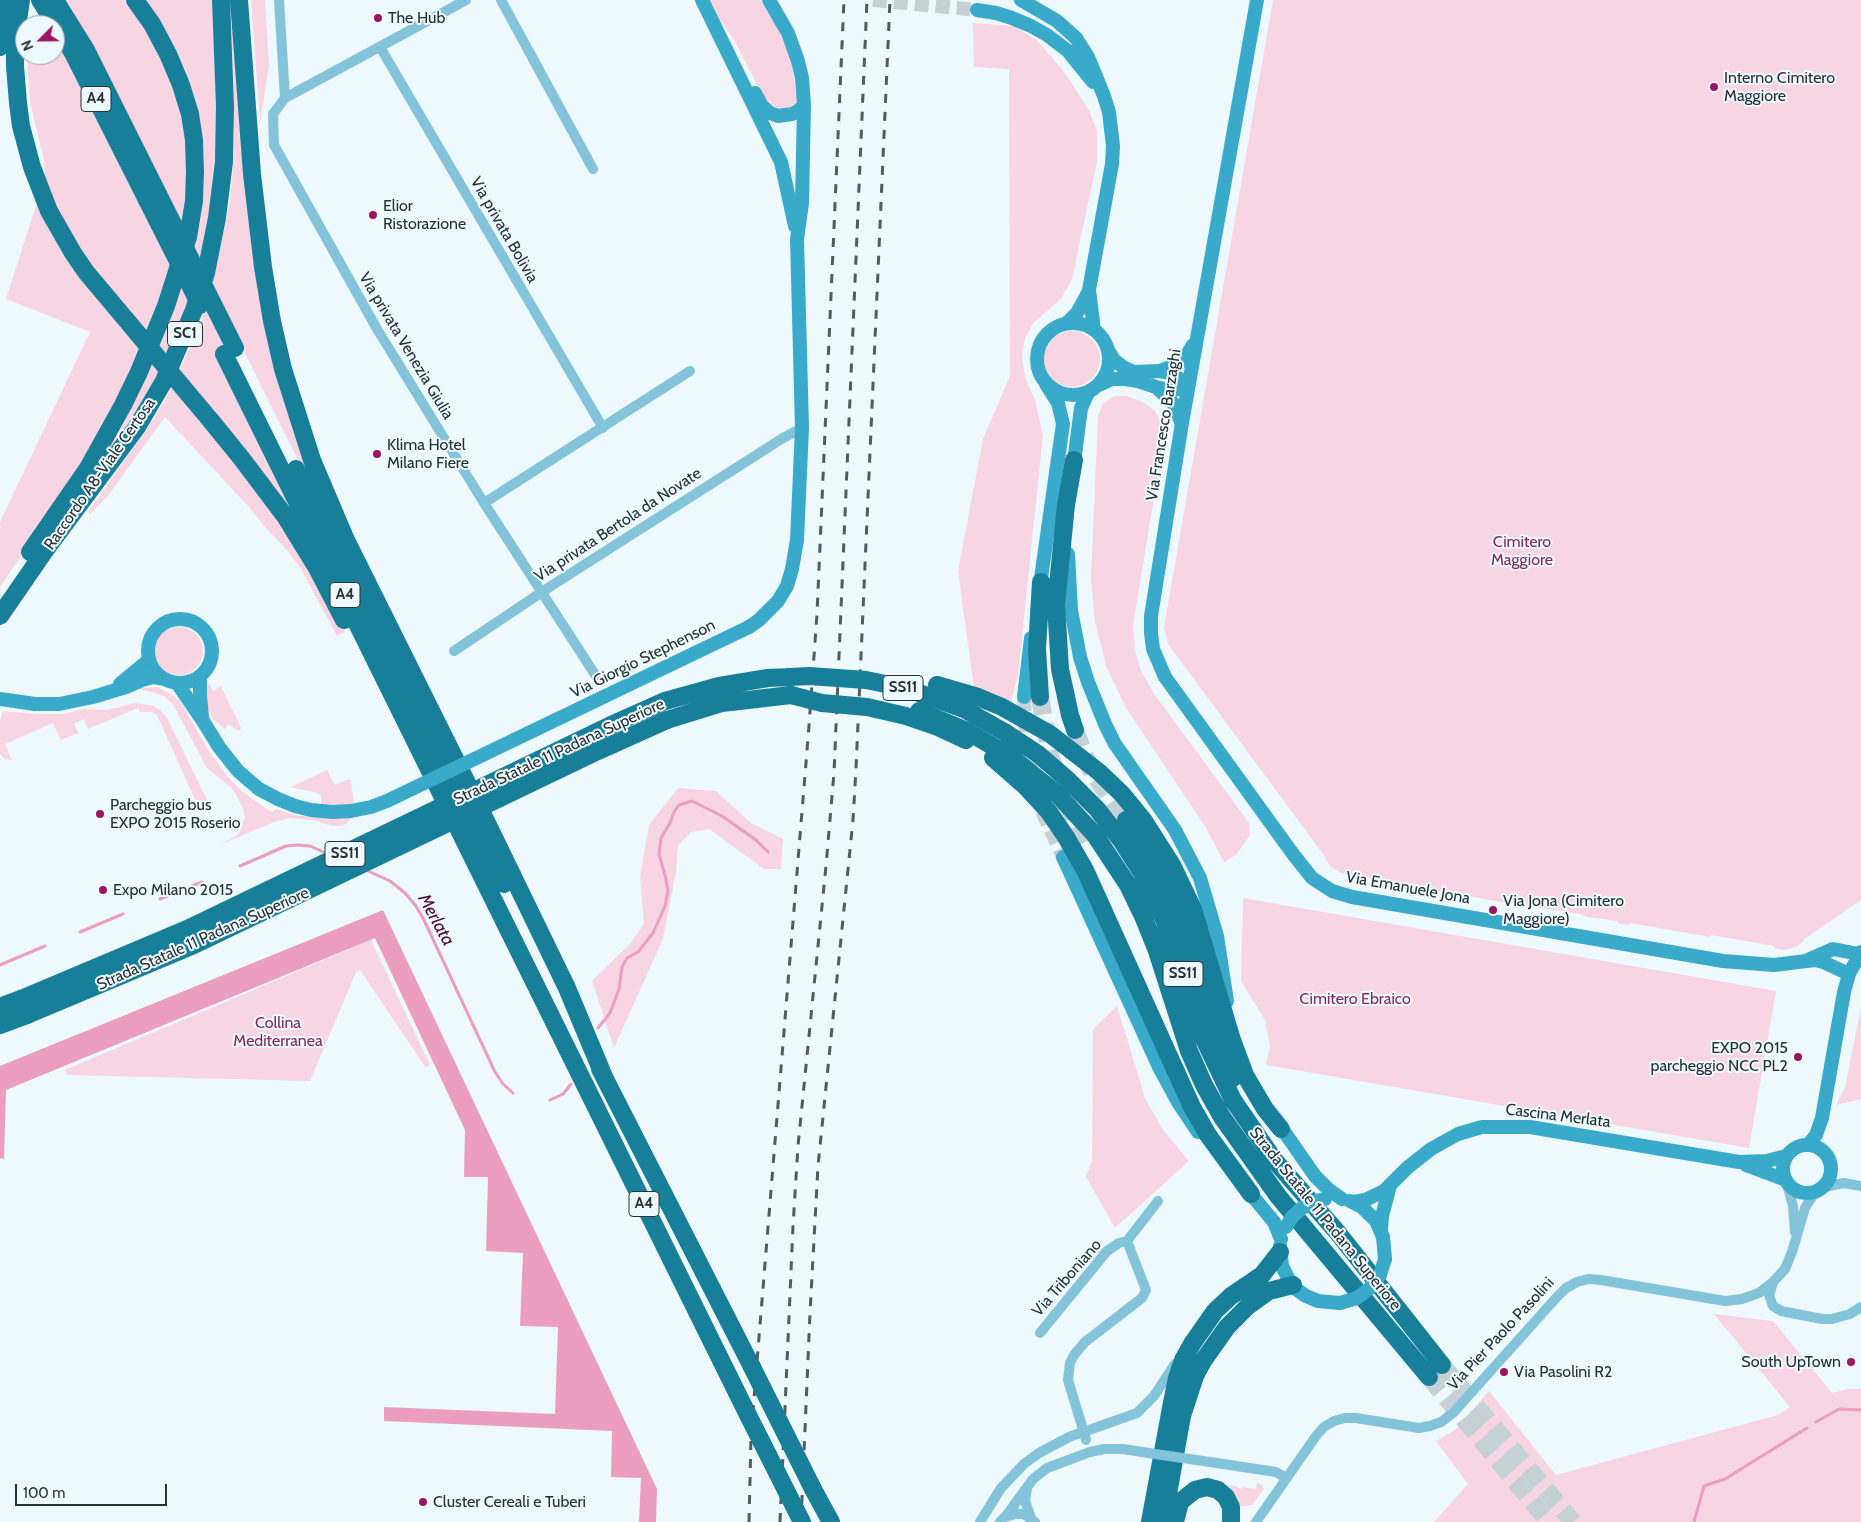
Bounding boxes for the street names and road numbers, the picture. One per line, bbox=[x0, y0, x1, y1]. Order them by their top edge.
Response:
road number: A4 bbox=[81, 86, 111, 112]
street label: Via privata Bolivia bbox=[466, 174, 542, 286]
street label: Via privata Venezia Giulia bbox=[354, 269, 458, 423]
road number: SC1 bbox=[168, 322, 202, 346]
street label: Via Francesco Barzaghi bbox=[1143, 348, 1185, 502]
street label: Raccordo A8-Viale Certosa bbox=[40, 394, 160, 554]
street label: Via privata Bertola da Novate bbox=[531, 464, 705, 586]
road number: A4 bbox=[330, 582, 360, 608]
street label: Via Giorgio Stephenson bbox=[567, 616, 719, 702]
road number: SS11 bbox=[883, 676, 923, 700]
street label: Strada Statale 11 Padana Superiore bbox=[451, 695, 667, 809]
road number: SS11 bbox=[325, 842, 365, 866]
street label: Via Emanuele Jona bbox=[1344, 868, 1472, 908]
street label: Strada Statale 11 Padana Superiore bbox=[94, 883, 312, 995]
road number: SS11 bbox=[1163, 962, 1203, 986]
street label: Cascina Merlata bbox=[1504, 1100, 1612, 1132]
street label: Strada Statale 11 Padana Superiore bbox=[1245, 1123, 1405, 1315]
road number: A4 bbox=[629, 1192, 659, 1216]
street label: Via Triboniano bbox=[1028, 1235, 1106, 1321]
street label: Via Pier Paolo Pasolini bbox=[1444, 1274, 1558, 1394]

